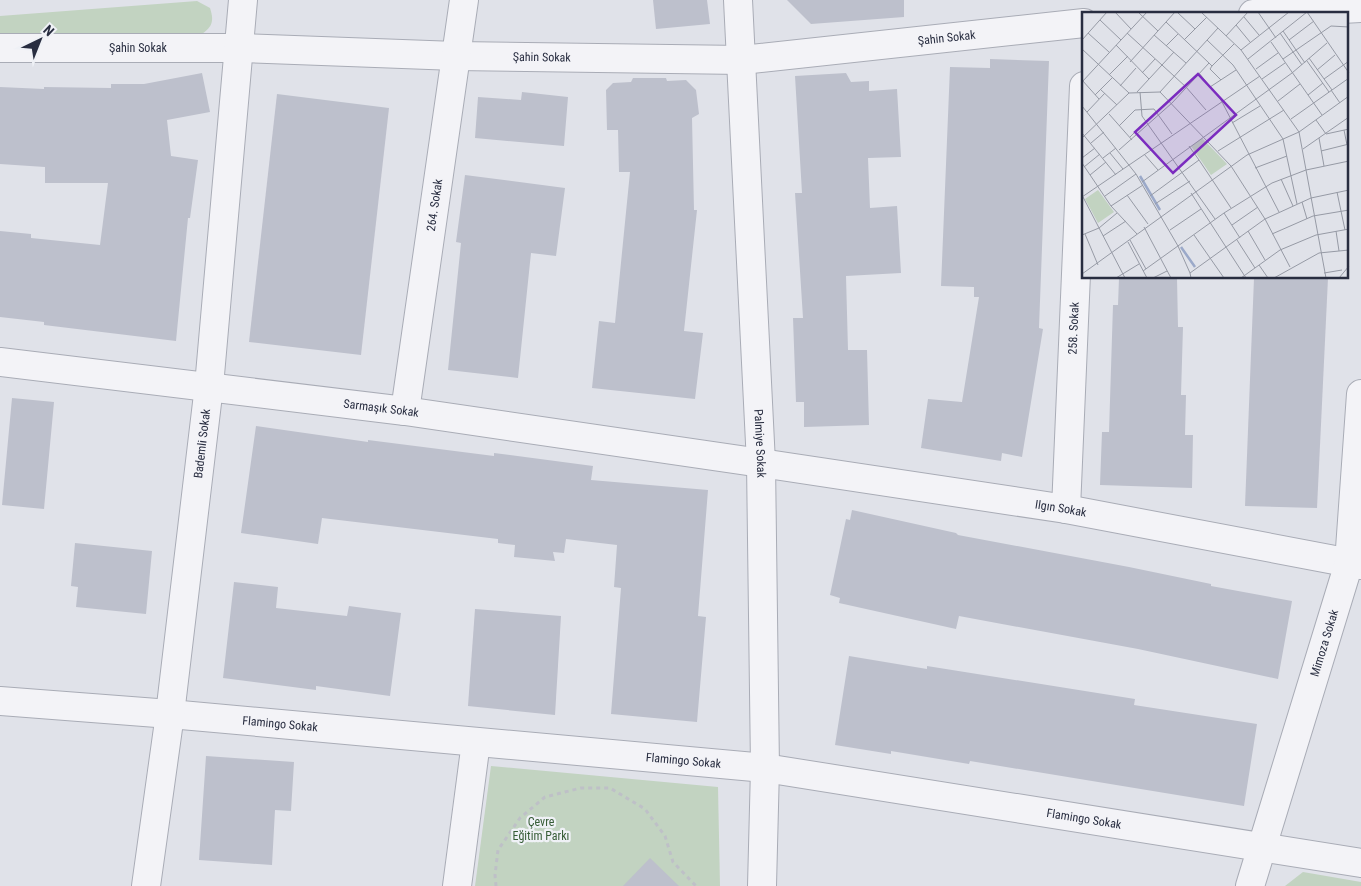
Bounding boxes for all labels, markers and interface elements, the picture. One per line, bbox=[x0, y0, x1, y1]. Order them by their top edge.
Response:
inset map bbox=[1082, 12, 1348, 279]
north arrow bbox=[15, 15, 65, 65]
text: N bbox=[40, 22, 57, 39]
street label: Şahin Sokak bbox=[917, 28, 977, 48]
street label: Şahin Sokak bbox=[109, 41, 168, 55]
street label: Şahin Sokak bbox=[513, 50, 572, 65]
street label: 264. Sokak bbox=[424, 178, 445, 232]
street label: 258. Sokak bbox=[1066, 301, 1082, 355]
street label: Sarmaşık Sokak bbox=[343, 397, 420, 420]
street label: Bademli Sokak bbox=[191, 407, 213, 479]
street label: Palmiye Sokak bbox=[751, 409, 768, 479]
street label: Ilgın Sokak bbox=[1034, 497, 1088, 520]
street label: Mimoza Sokak bbox=[1308, 607, 1341, 678]
street label: Flamingo Sokak bbox=[242, 714, 319, 734]
street label: Flamingo Sokak bbox=[645, 750, 722, 771]
street label: Flamingo Sokak bbox=[1046, 806, 1123, 832]
park label: Çevre Eğitim Parkı bbox=[513, 815, 569, 843]

